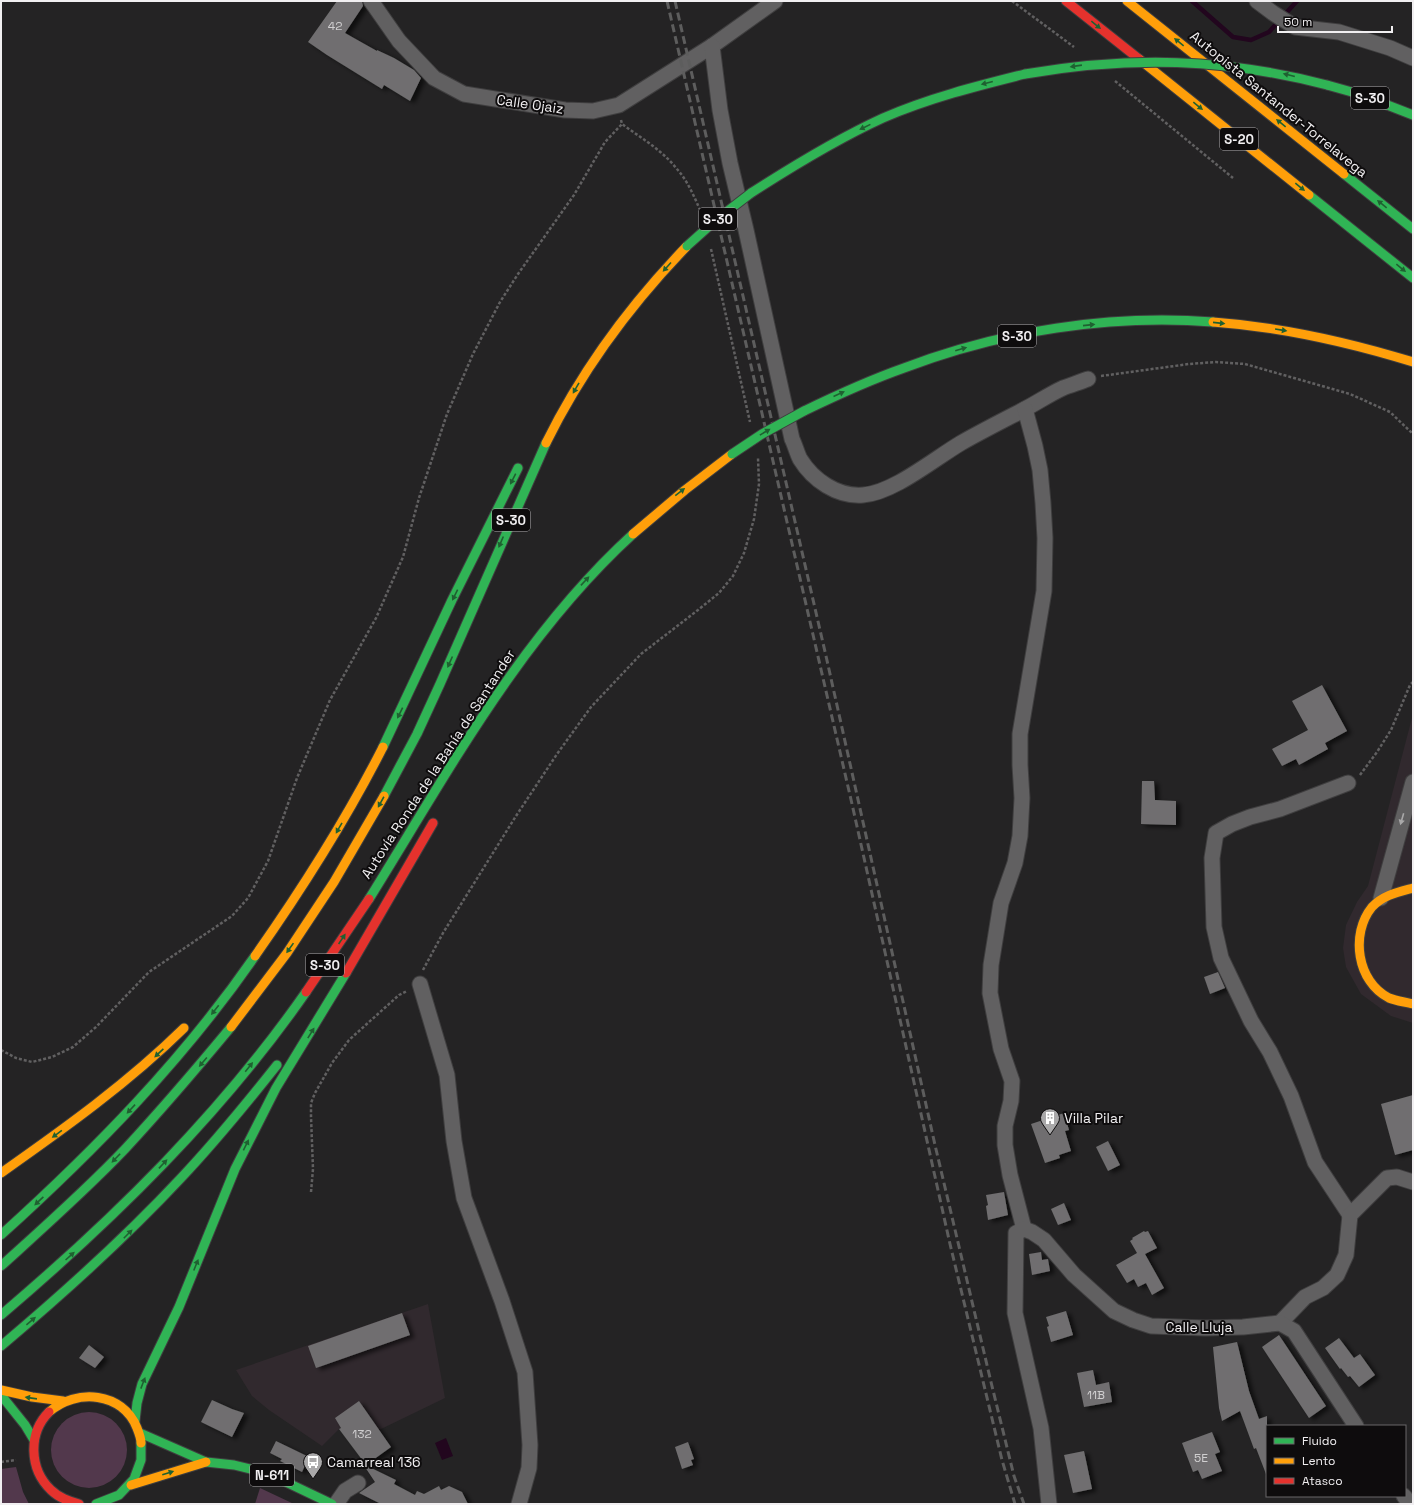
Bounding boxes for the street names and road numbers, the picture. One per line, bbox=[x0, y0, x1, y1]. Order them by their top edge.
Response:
street label: Autopista Santander-Torrelavega bbox=[1187, 27, 1371, 181]
road number: S-30 bbox=[1351, 87, 1389, 109]
street label: Calle Ojaiz bbox=[495, 90, 565, 118]
road number: S-20 bbox=[1220, 128, 1258, 150]
road number: S-30 bbox=[699, 208, 737, 230]
road number: S-30 bbox=[998, 325, 1036, 347]
road number: S-30 bbox=[492, 509, 530, 531]
street label: Autovía Ronda de la Bahía de Santander bbox=[357, 646, 519, 882]
road number: S-30 bbox=[306, 954, 344, 976]
street label: Calle Lluja bbox=[1166, 1318, 1232, 1336]
road number: N-611 bbox=[250, 1464, 294, 1486]

